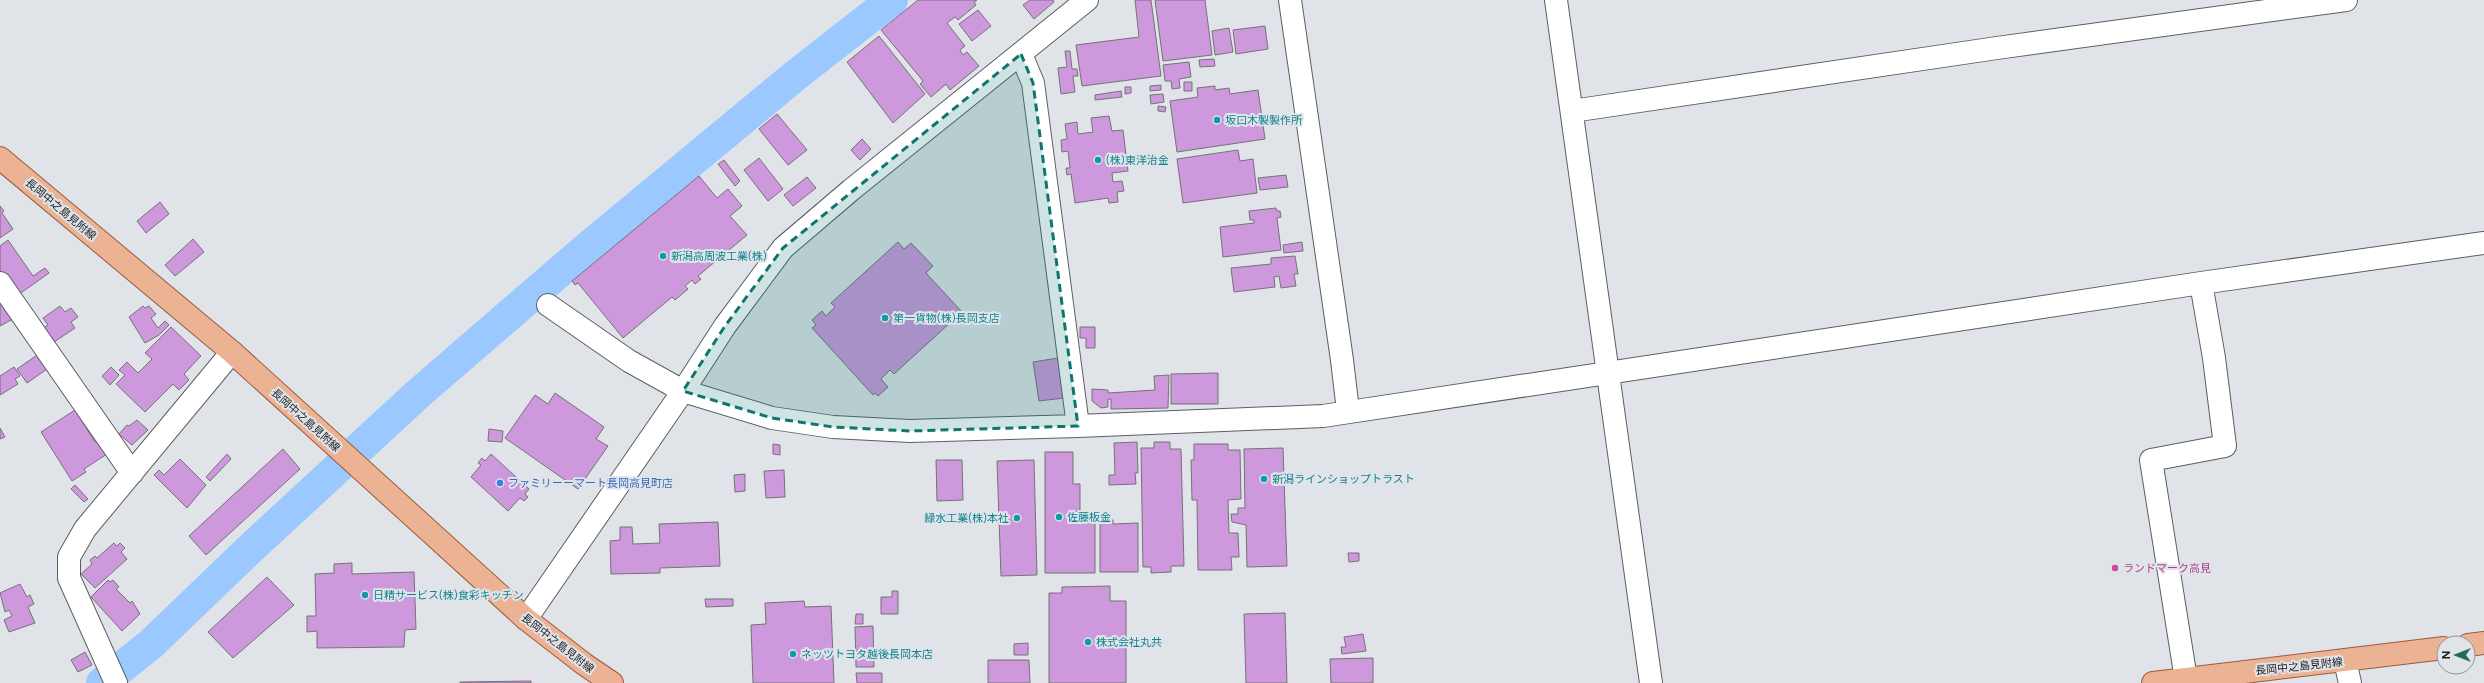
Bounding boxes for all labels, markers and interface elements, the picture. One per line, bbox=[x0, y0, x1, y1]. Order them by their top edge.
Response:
place label: 坂口木製製作所 bbox=[1225, 114, 1303, 127]
marker: 坂口木製製作所 bbox=[1212, 115, 1222, 125]
place label: (株)東洋治金 bbox=[1106, 154, 1169, 167]
marker: (株)東洋治金 bbox=[1093, 155, 1103, 165]
street label: 長岡中之島見附線 bbox=[23, 176, 99, 243]
place label: 新潟高周波工業(株) bbox=[671, 250, 767, 263]
marker: 新潟高周波工業(株) bbox=[658, 251, 668, 261]
place label: 第一貨物(株)長岡支店 bbox=[893, 312, 1000, 325]
marker: 第一貨物(株)長岡支店 bbox=[880, 313, 890, 323]
street label: 長岡中之島見附線 bbox=[269, 386, 343, 455]
place label: 新潟ラインショップトラスト bbox=[1272, 473, 1415, 486]
marker: 新潟ラインショップトラスト bbox=[1259, 474, 1269, 484]
place label: ファミリーーマート長岡高見町店 bbox=[508, 477, 673, 490]
marker: ファミリーーマート長岡高見町店 bbox=[495, 478, 505, 488]
place label: 佐藤板金 bbox=[1067, 511, 1111, 524]
place label: 緑水工業(株)本社 bbox=[924, 512, 1009, 525]
marker: 佐藤板金 bbox=[1054, 512, 1064, 522]
marker: 緑水工業(株)本社 bbox=[1012, 513, 1022, 523]
place label: ランドマーク高見 bbox=[2123, 562, 2211, 575]
marker: ランドマーク高見 bbox=[2110, 563, 2120, 573]
place label: 日精サービス(株)食彩キッチン bbox=[373, 589, 524, 602]
marker: 日精サービス(株)食彩キッチン bbox=[360, 590, 370, 600]
street label: 長岡中之島見附線 bbox=[519, 611, 596, 676]
north arrow bbox=[2436, 635, 2476, 675]
place label: 株式会社丸共 bbox=[1096, 636, 1162, 649]
marker: 株式会社丸共 bbox=[1083, 637, 1093, 647]
place label: ネッツトヨタ越後長岡本店 bbox=[801, 648, 933, 661]
marker: ネッツトヨタ越後長岡本店 bbox=[788, 649, 798, 659]
text: N bbox=[2440, 651, 2453, 659]
street label: 長岡中之島見附線 bbox=[2255, 655, 2343, 678]

